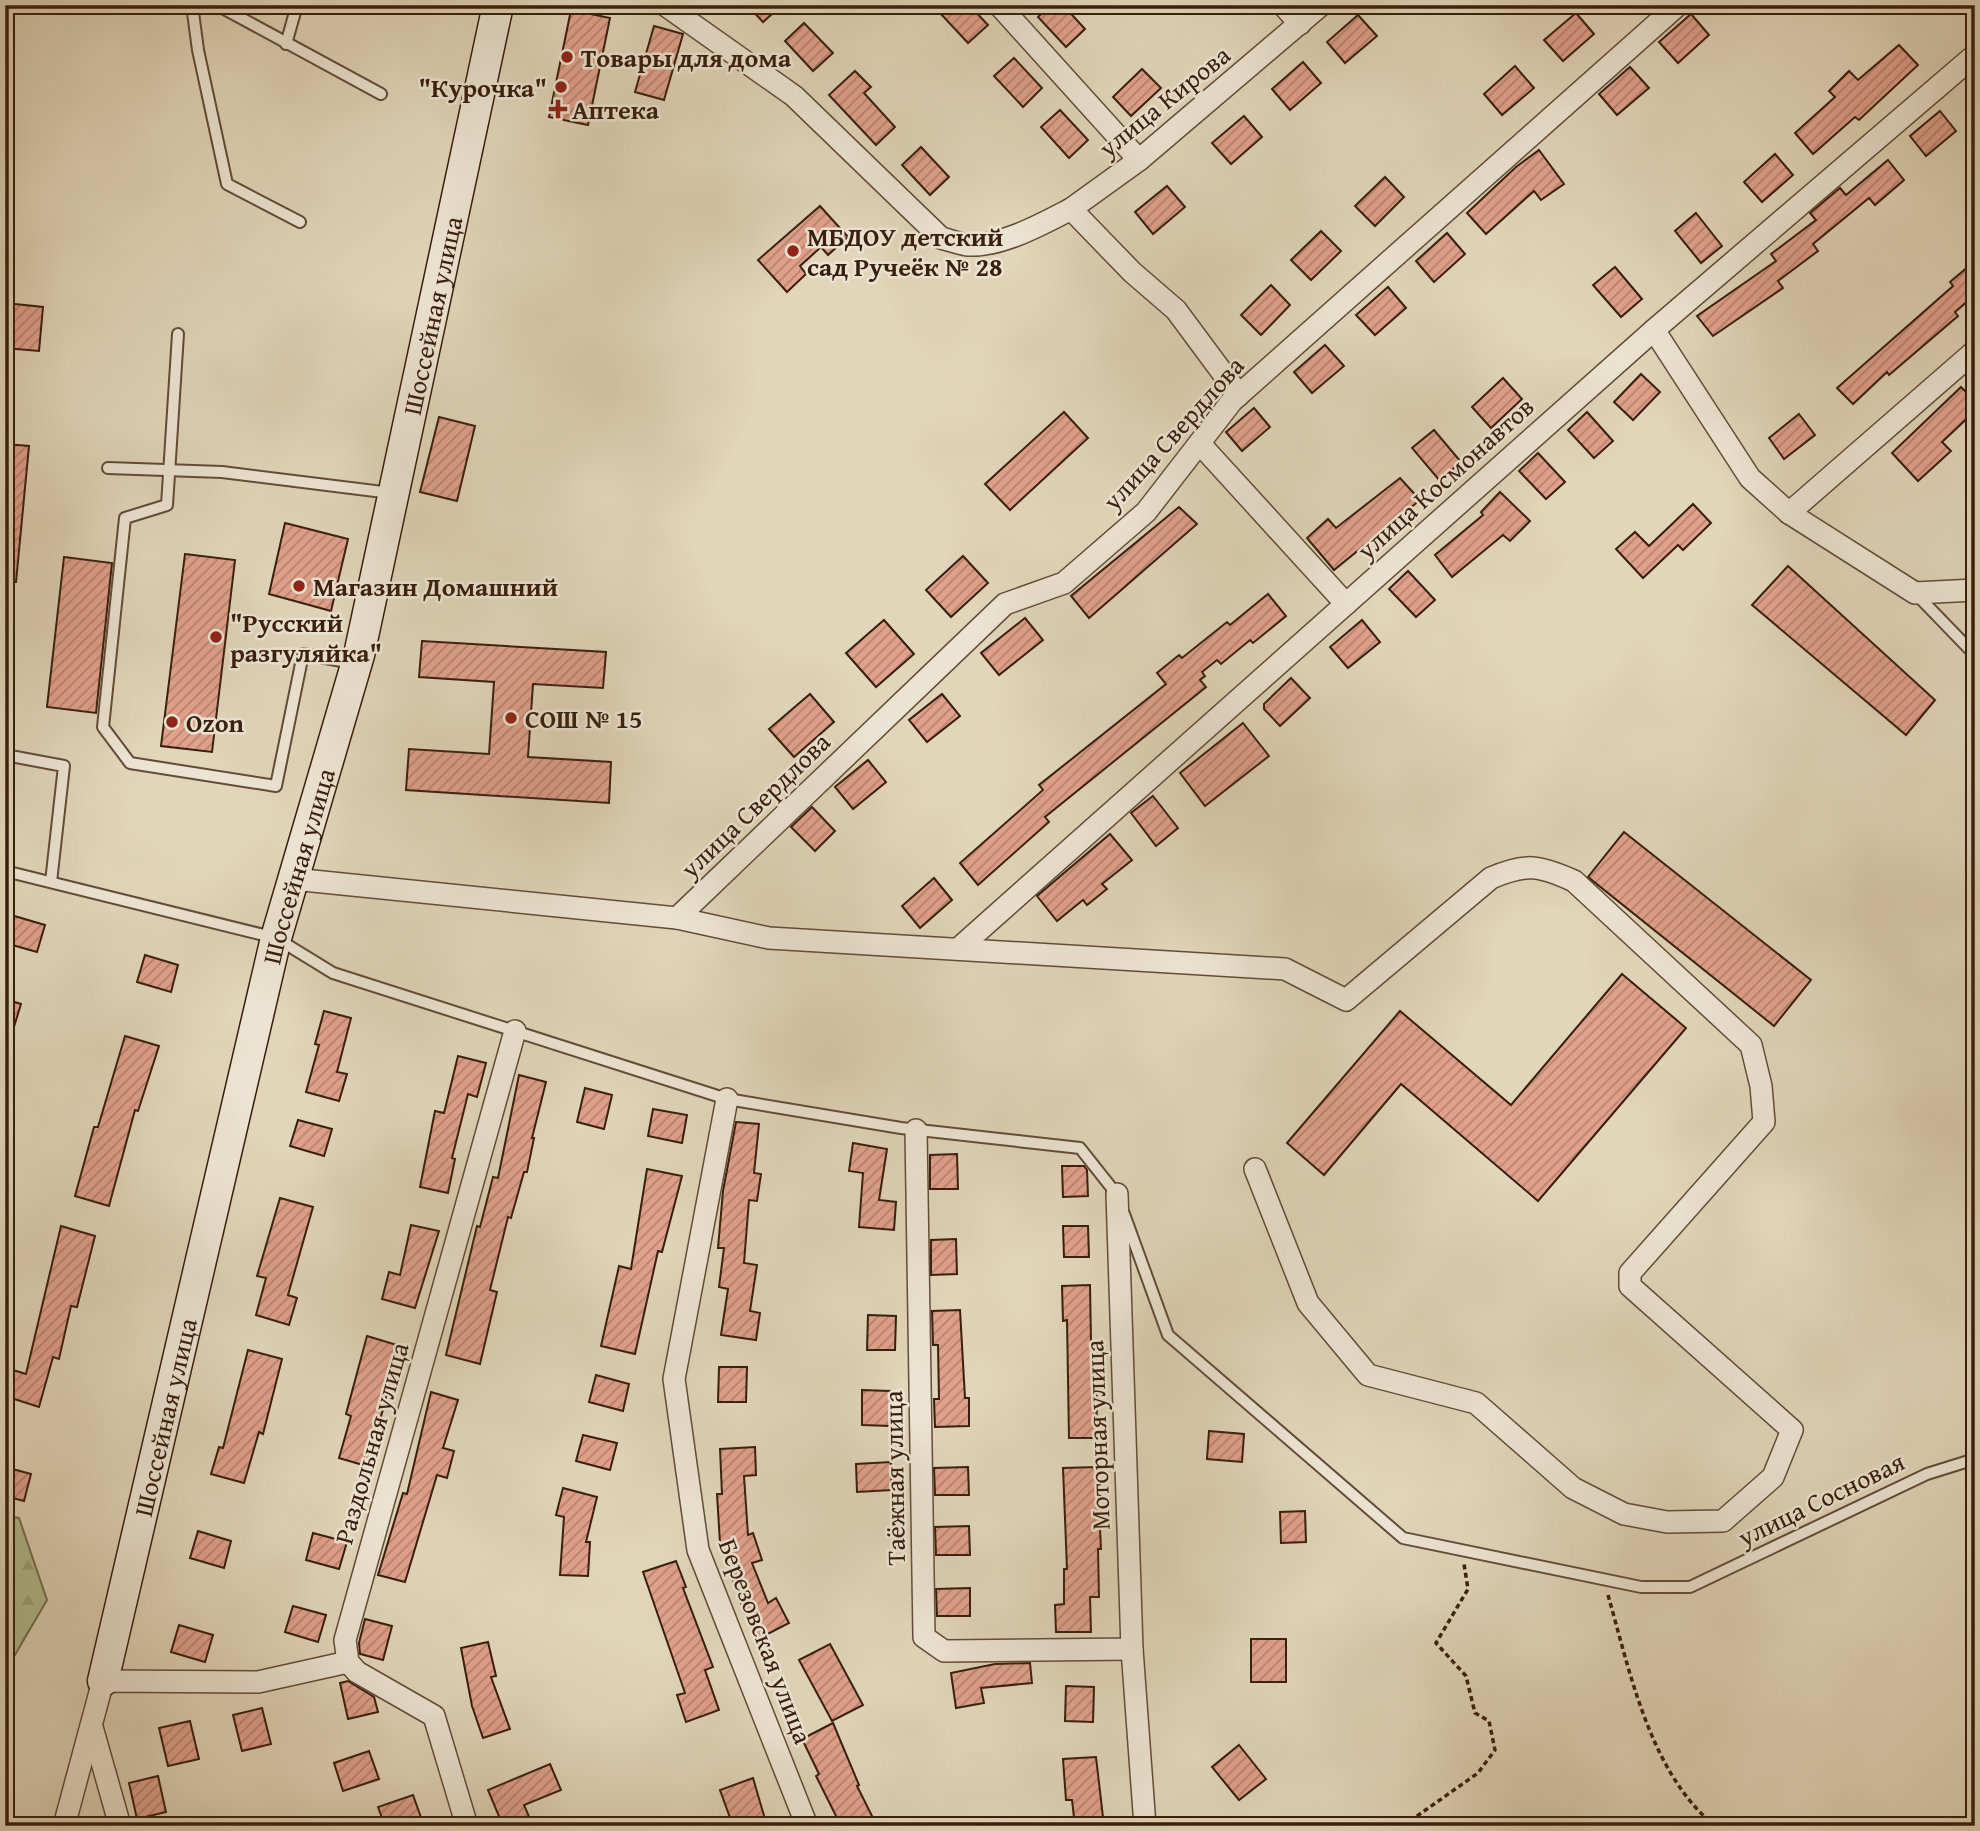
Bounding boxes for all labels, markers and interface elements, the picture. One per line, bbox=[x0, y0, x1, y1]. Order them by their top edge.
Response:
street label: улица Кирова bbox=[1089, 35, 1239, 167]
place label: Товары для дома bbox=[581, 38, 792, 77]
marker: Товары для дома bbox=[559, 49, 575, 65]
place label: "Курочка" bbox=[419, 68, 547, 107]
marker: "Курочка" bbox=[553, 79, 569, 95]
place label: Аптека bbox=[572, 90, 660, 129]
marker: Аптека bbox=[550, 101, 566, 117]
street label: Шоссейная улица bbox=[391, 212, 472, 418]
place label: МБДОУ детский сад Ручеёк № 28 bbox=[807, 217, 1003, 286]
marker: МБДОУ детский сад Ручеёк № 28 bbox=[785, 243, 801, 259]
street label: улица Свердлова bbox=[1092, 347, 1253, 520]
street label: улица Космонавтов bbox=[1347, 388, 1542, 569]
place label: Магазин Домашний bbox=[313, 567, 558, 606]
marker: Магазин Домашний bbox=[291, 578, 307, 594]
place label: "Русский разгуляйка" bbox=[230, 603, 382, 672]
marker: "Русский разгуляйка" bbox=[208, 629, 224, 645]
place label: СОШ № 15 bbox=[525, 699, 643, 738]
place label: Ozon bbox=[186, 703, 245, 742]
marker: СОШ № 15 bbox=[503, 710, 519, 726]
marker: Ozon bbox=[164, 714, 180, 730]
street label: улица Свердлова bbox=[670, 723, 839, 888]
street label: Шоссейная улица bbox=[251, 763, 345, 968]
street label: Шоссейная улица bbox=[123, 1313, 207, 1520]
street label: Раздольная улица bbox=[324, 1337, 419, 1548]
street label: Моторная улица bbox=[1074, 1339, 1120, 1531]
street label: Таёжная улица bbox=[873, 1390, 915, 1566]
street label: улица Сосновая bbox=[1730, 1442, 1911, 1557]
street label: Березовская улица bbox=[709, 1533, 823, 1750]

